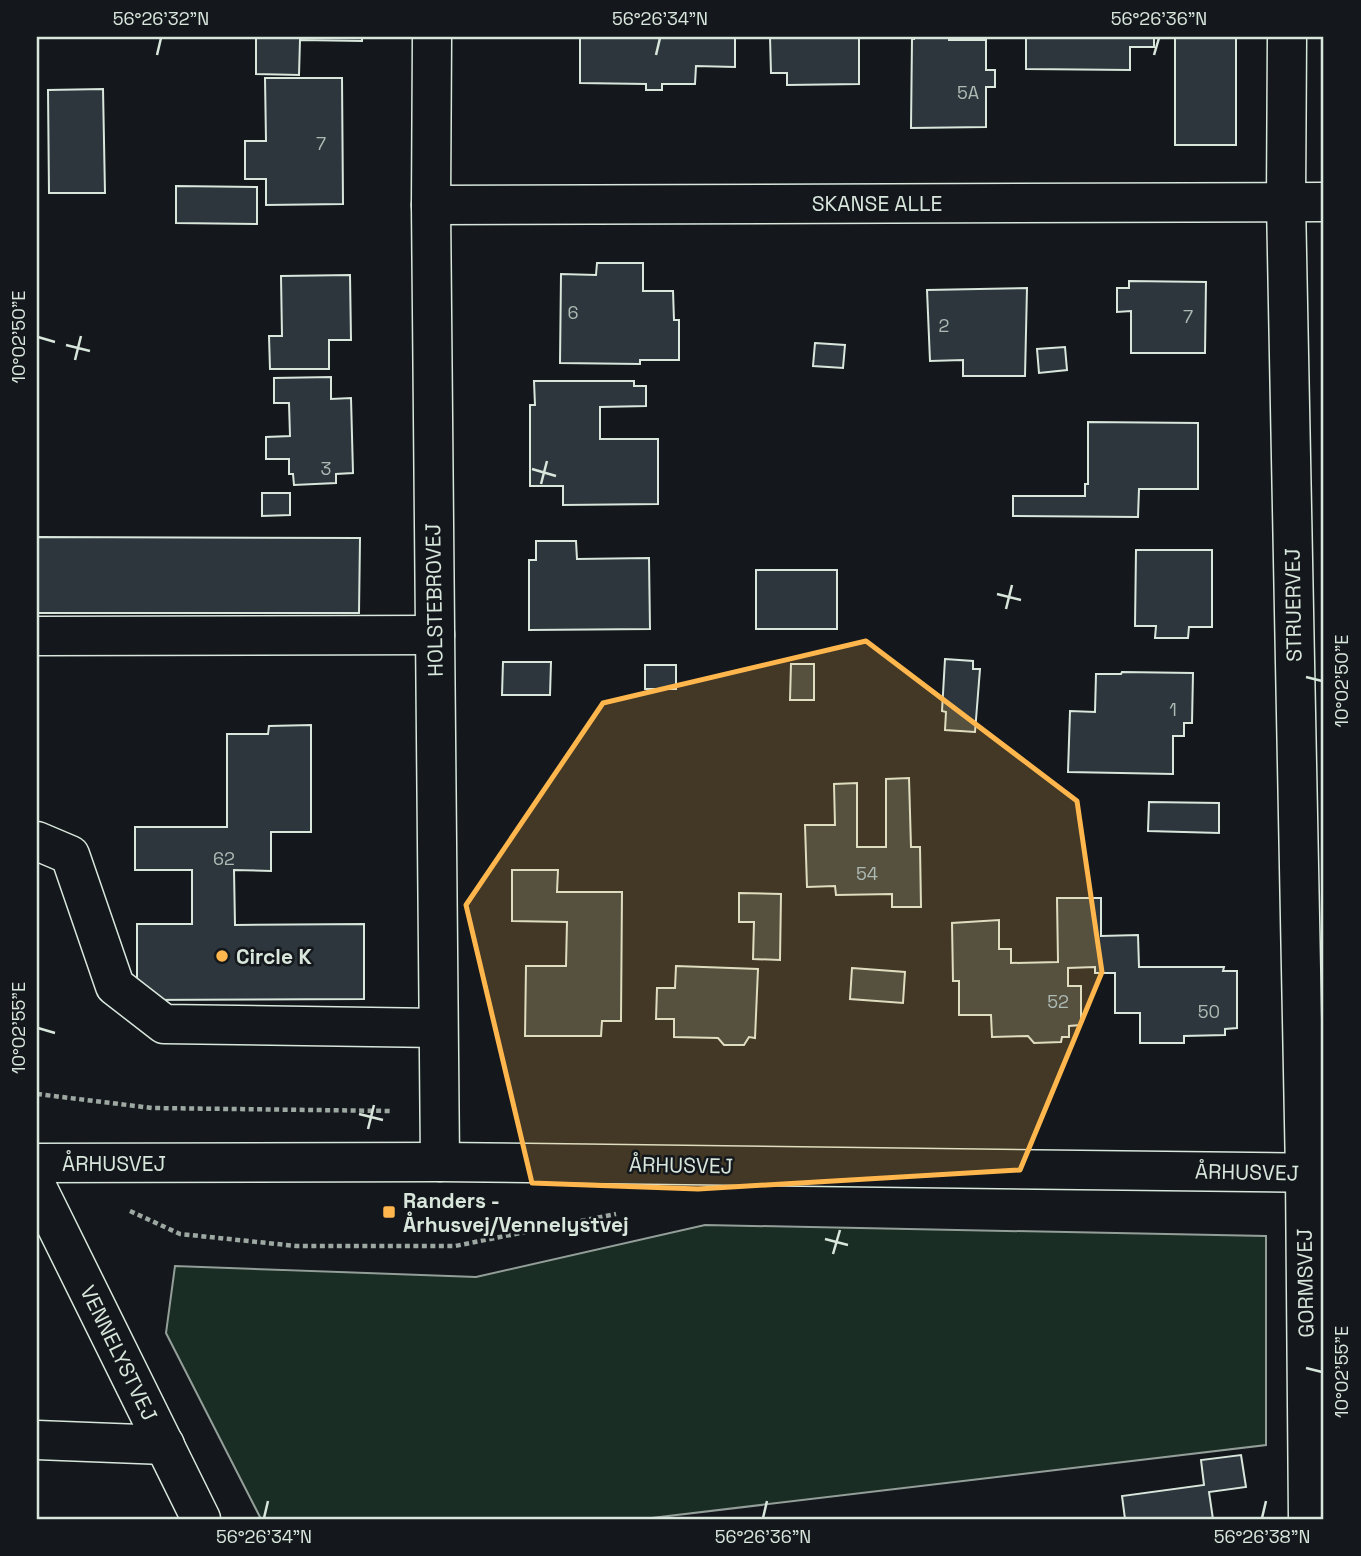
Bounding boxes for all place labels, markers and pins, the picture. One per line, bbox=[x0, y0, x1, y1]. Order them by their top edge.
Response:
place label: Circle K bbox=[236, 943, 312, 970]
marker: Circle K bbox=[214, 948, 230, 964]
place label: Randers - Århusvej/Vennelystvej bbox=[403, 1187, 629, 1238]
marker: Randers - Århusvej/Vennelystvej bbox=[381, 1204, 397, 1220]

